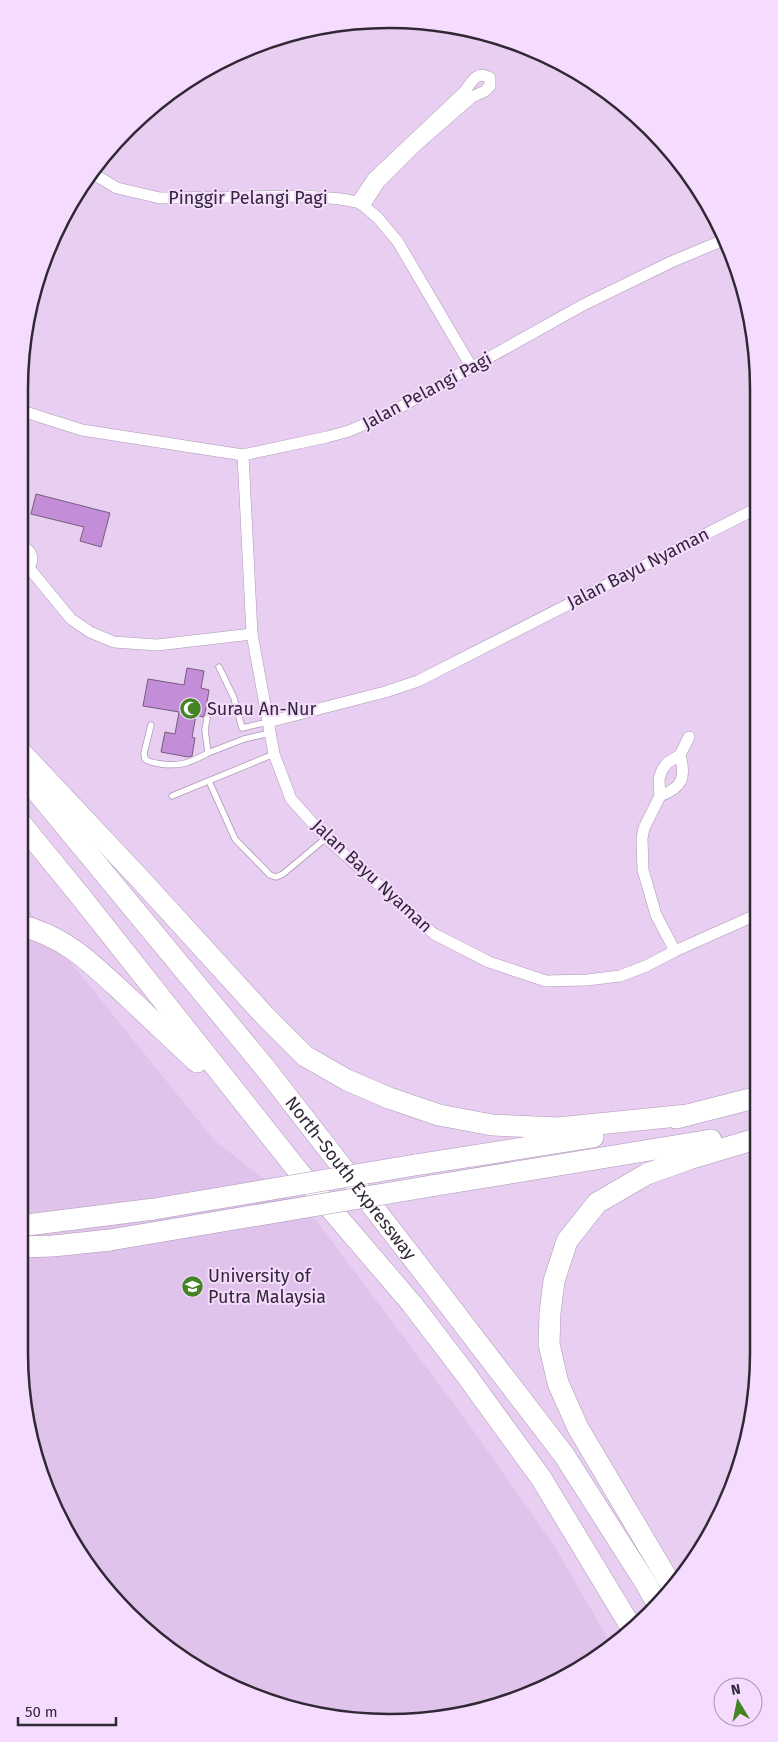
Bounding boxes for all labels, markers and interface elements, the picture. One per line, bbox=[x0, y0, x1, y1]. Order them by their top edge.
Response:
street label: Pinggir Pelangi Pagi bbox=[168, 187, 328, 209]
street label: Jalan Pelangi Pagi bbox=[359, 348, 495, 434]
street label: Jalan Bayu Nyaman bbox=[563, 523, 713, 613]
mosque icon: Surau An-Nur bbox=[179, 697, 203, 721]
place label: Surau An-Nur bbox=[207, 698, 317, 720]
street label: Jalan Bayu Nyaman bbox=[307, 815, 437, 937]
street label: North–South Expressway bbox=[280, 1092, 421, 1264]
place label: University of Putra Malaysia bbox=[208, 1265, 326, 1308]
school or university icon: University of Putra Malaysia bbox=[180, 1274, 204, 1298]
north arrow bbox=[713, 1677, 763, 1727]
text: N bbox=[730, 1681, 742, 1699]
scale bar bbox=[18, 1694, 115, 1726]
text: 50 m bbox=[25, 1703, 58, 1721]

